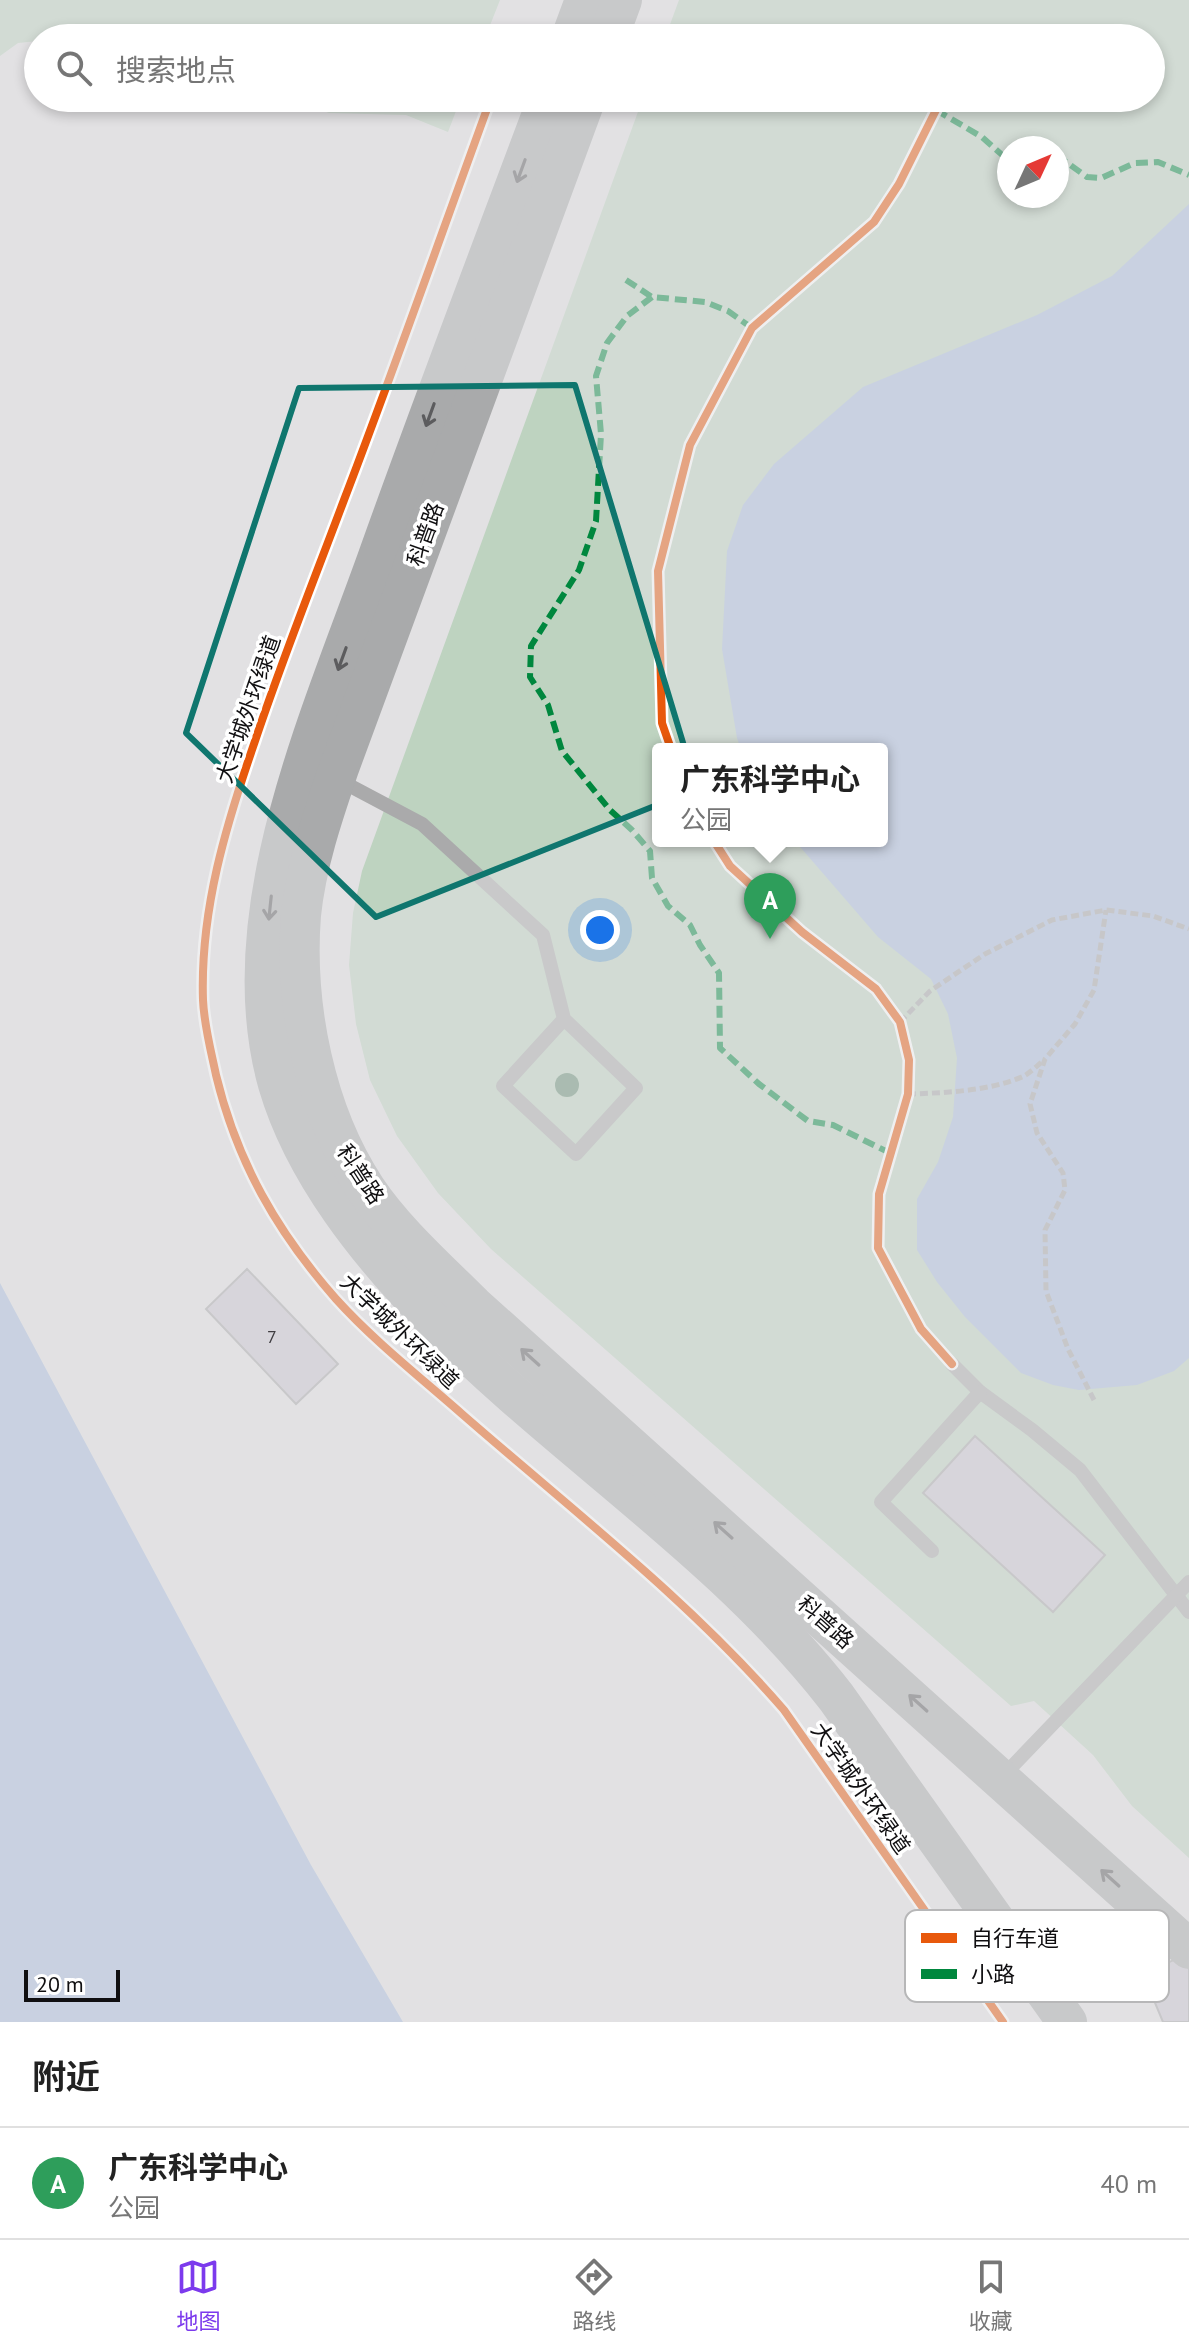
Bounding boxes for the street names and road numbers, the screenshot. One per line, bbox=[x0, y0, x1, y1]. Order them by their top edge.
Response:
street label: 科普路 bbox=[401, 498, 449, 570]
street label: 大学城外环绿道 bbox=[210, 632, 286, 786]
street label: 科普路 bbox=[331, 1139, 391, 1209]
street label: 大学城外环绿道 bbox=[335, 1267, 465, 1395]
street label: 科普路 bbox=[792, 1590, 860, 1654]
street label: 大学城外环绿道 bbox=[805, 1717, 917, 1859]

